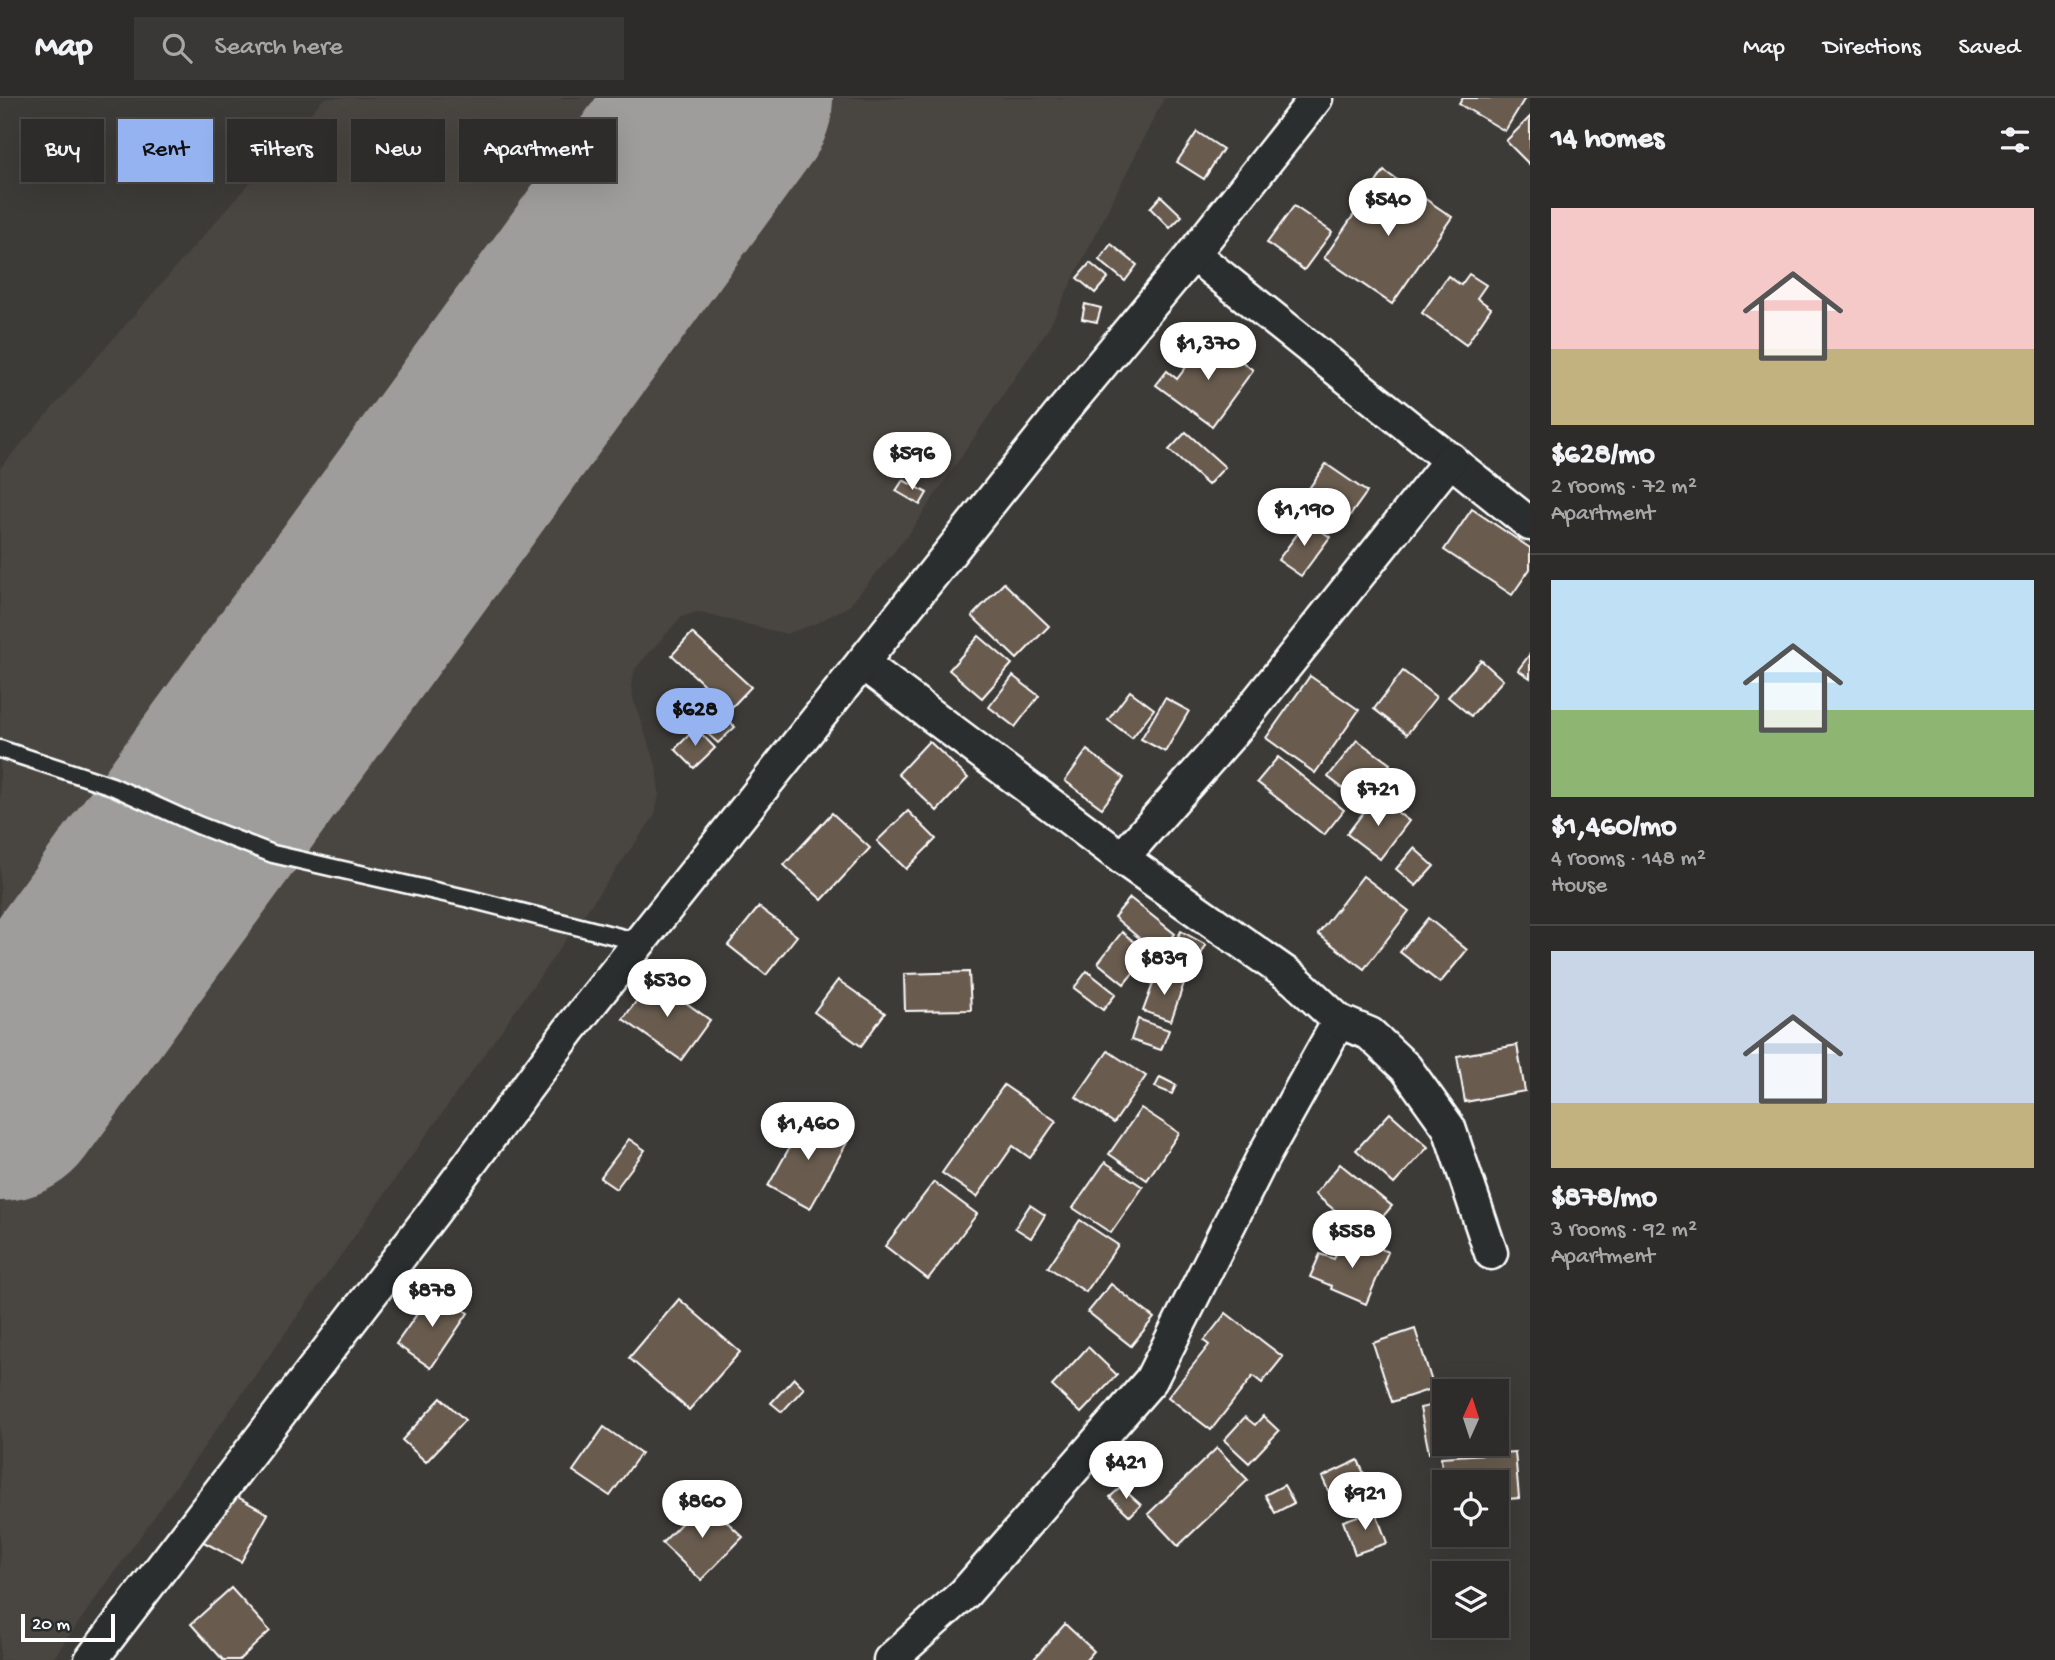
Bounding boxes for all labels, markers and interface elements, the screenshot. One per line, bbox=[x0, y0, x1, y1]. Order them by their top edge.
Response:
search box bbox=[134, 17, 624, 80]
text: Map bbox=[35, 29, 92, 67]
icon: search bbox=[158, 29, 196, 67]
text: Search here bbox=[214, 33, 343, 64]
text: Map bbox=[1743, 34, 1785, 63]
text: Directions bbox=[1823, 34, 1921, 63]
text: Saved bbox=[1959, 34, 2020, 63]
chip: Buy bbox=[21, 119, 104, 182]
chip: Rent bbox=[118, 119, 213, 182]
chip: Filters bbox=[227, 119, 337, 182]
chip: New bbox=[351, 119, 445, 182]
chip: Apartment bbox=[459, 119, 616, 182]
icon: filters bbox=[1996, 121, 2034, 159]
text: 14 homes bbox=[1551, 123, 1664, 158]
pin: $540 bbox=[1347, 178, 1429, 238]
text: $540 bbox=[1365, 187, 1411, 214]
icon: home bbox=[1730, 253, 1856, 379]
pin: $1,370 bbox=[1151, 322, 1265, 382]
text: $1,370 bbox=[1176, 331, 1240, 358]
pin: $596 bbox=[871, 432, 953, 492]
text: $628/mo bbox=[1551, 439, 1655, 474]
text: $596 bbox=[889, 441, 935, 468]
text: 2 rooms · 72 m² bbox=[1551, 474, 1697, 501]
pin: $1,190 bbox=[1247, 489, 1361, 548]
text: $1,190 bbox=[1274, 497, 1334, 524]
text: Apartment bbox=[1551, 501, 1655, 528]
icon: home bbox=[1730, 625, 1856, 751]
pin: $628 bbox=[654, 688, 736, 748]
text: $628 bbox=[672, 697, 718, 724]
pin: $721 bbox=[1337, 768, 1419, 828]
text: $721 bbox=[1357, 777, 1399, 804]
text: $1,460/mo bbox=[1551, 811, 1677, 846]
text: 4 rooms · 148 m² bbox=[1551, 846, 1706, 873]
text: House bbox=[1551, 873, 1607, 900]
pin: $839 bbox=[1123, 937, 1205, 997]
text: $839 bbox=[1141, 946, 1187, 973]
pin: $530 bbox=[626, 960, 708, 1019]
text: $530 bbox=[643, 968, 691, 995]
icon: home bbox=[1730, 996, 1856, 1122]
pin: $1,460 bbox=[751, 1102, 865, 1162]
text: $1,460 bbox=[777, 1111, 839, 1138]
text: $878/mo bbox=[1551, 1182, 1657, 1217]
pin: $558 bbox=[1311, 1210, 1393, 1270]
text: 3 rooms · 92 m² bbox=[1551, 1217, 1697, 1244]
text: $558 bbox=[1328, 1219, 1376, 1246]
text: Apartment bbox=[1551, 1244, 1655, 1271]
pin: $878 bbox=[391, 1270, 473, 1329]
text: $878 bbox=[408, 1278, 456, 1305]
north arrow bbox=[1432, 1379, 1508, 1456]
map controls bbox=[1432, 1379, 1509, 1638]
pin: $421 bbox=[1085, 1442, 1167, 1501]
text: $421 bbox=[1105, 1450, 1147, 1477]
button: locate bbox=[1432, 1470, 1509, 1547]
pin: $921 bbox=[1324, 1472, 1406, 1532]
pin: $860 bbox=[661, 1480, 743, 1540]
text: $921 bbox=[1344, 1481, 1386, 1508]
text: $860 bbox=[678, 1489, 726, 1516]
button: layers bbox=[1432, 1561, 1509, 1638]
scale bar bbox=[21, 1611, 116, 1643]
text: 20 m bbox=[32, 1614, 70, 1637]

